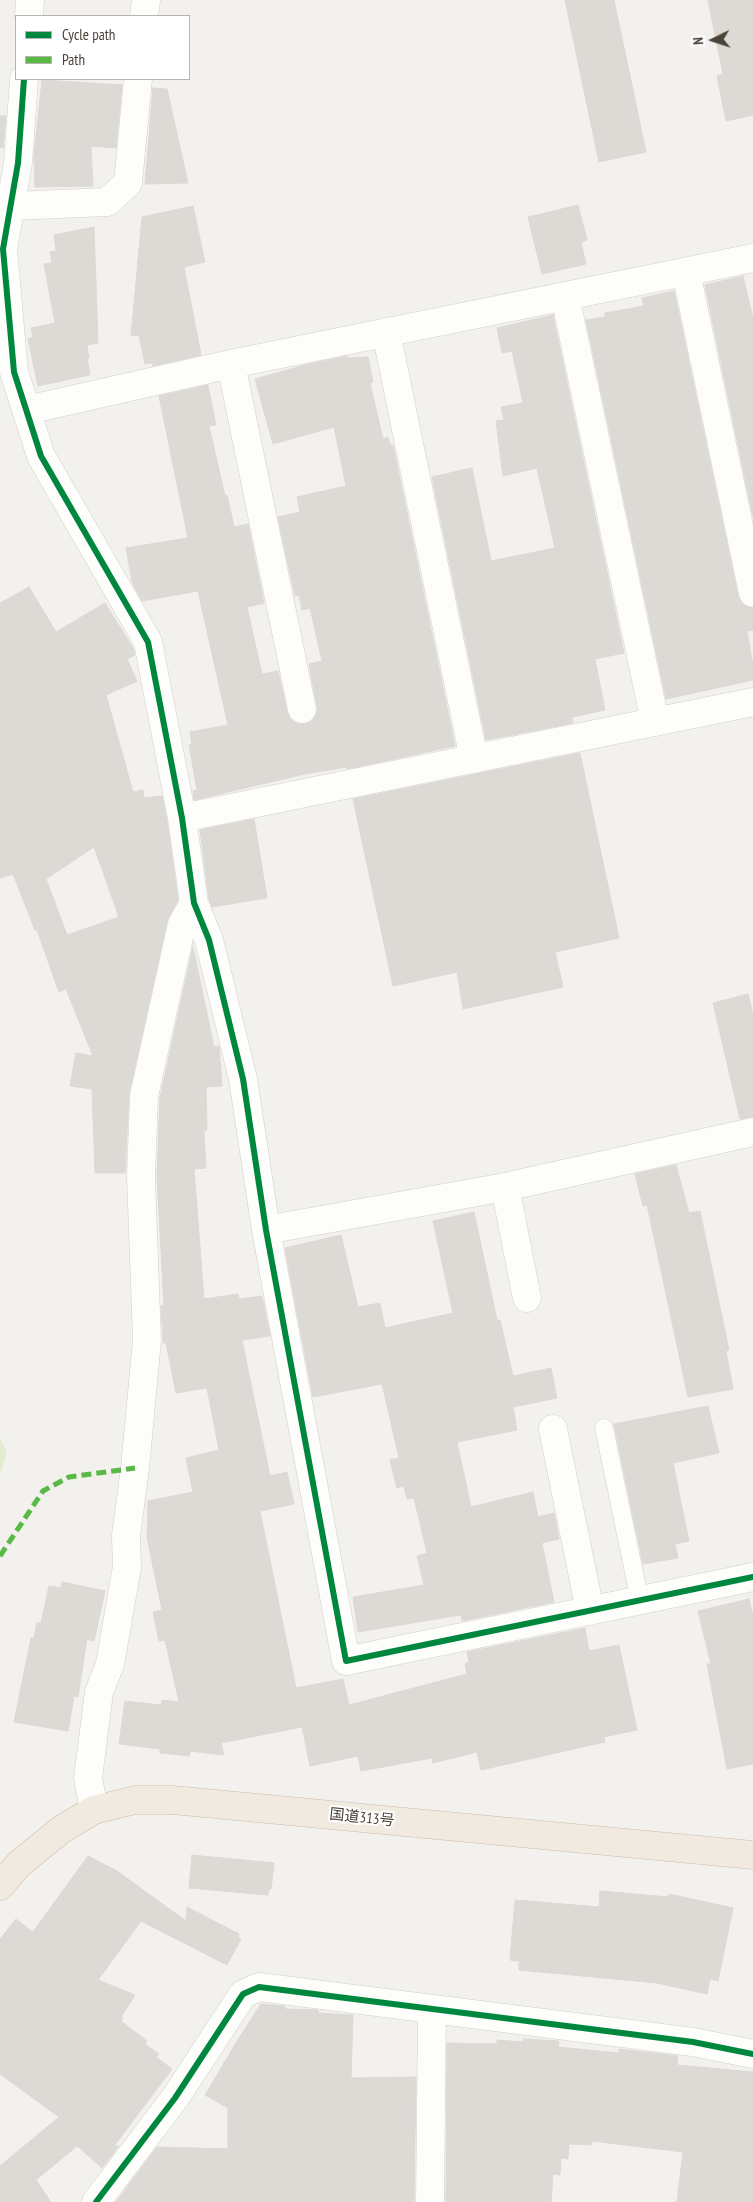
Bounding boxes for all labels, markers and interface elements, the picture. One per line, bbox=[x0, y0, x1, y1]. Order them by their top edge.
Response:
legend bbox=[15, 15, 190, 80]
north arrow bbox=[688, 15, 738, 65]
text: Cycle path bbox=[62, 25, 115, 44]
text: N bbox=[689, 37, 707, 45]
text: Path bbox=[62, 50, 85, 69]
street label: 国道313号 bbox=[329, 1806, 395, 1830]

